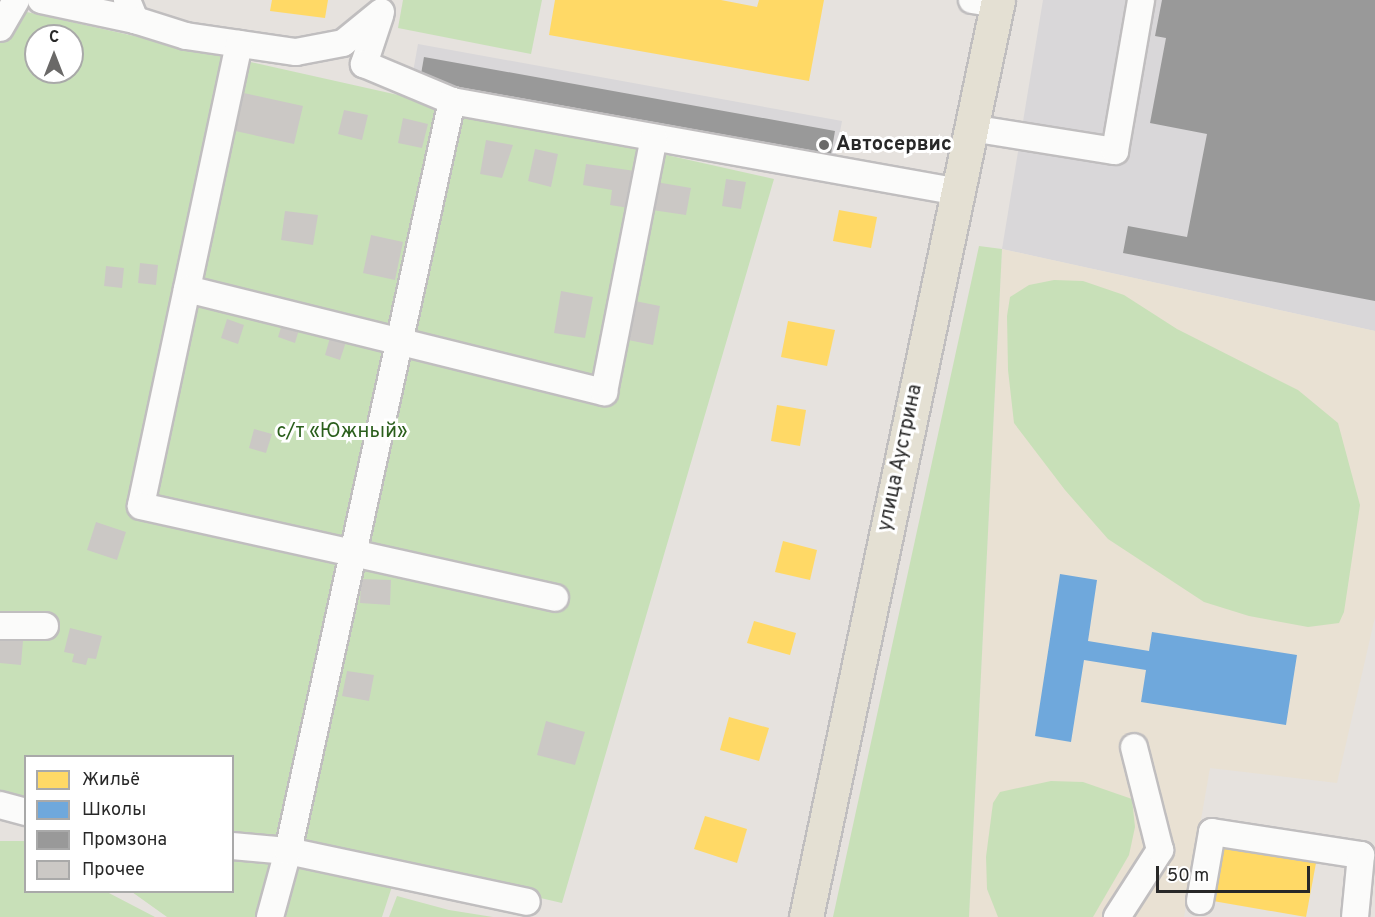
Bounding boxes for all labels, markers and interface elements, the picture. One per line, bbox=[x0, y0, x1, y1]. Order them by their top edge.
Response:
north arrow bbox=[24, 24, 84, 84]
text: С bbox=[49, 28, 59, 48]
place label: Автосервис bbox=[836, 133, 952, 157]
marker: Автосервис bbox=[817, 138, 831, 152]
street label: улица Аустрина bbox=[874, 382, 928, 534]
park label: с/т «Южный» bbox=[276, 420, 408, 444]
legend bbox=[24, 755, 234, 893]
text: Жильё bbox=[82, 769, 140, 792]
text: Школы bbox=[82, 799, 146, 822]
text: Промзона bbox=[82, 829, 167, 852]
scale bar bbox=[1159, 854, 1314, 892]
text: Прочее bbox=[82, 859, 145, 882]
text: 50 m bbox=[1167, 865, 1209, 888]

